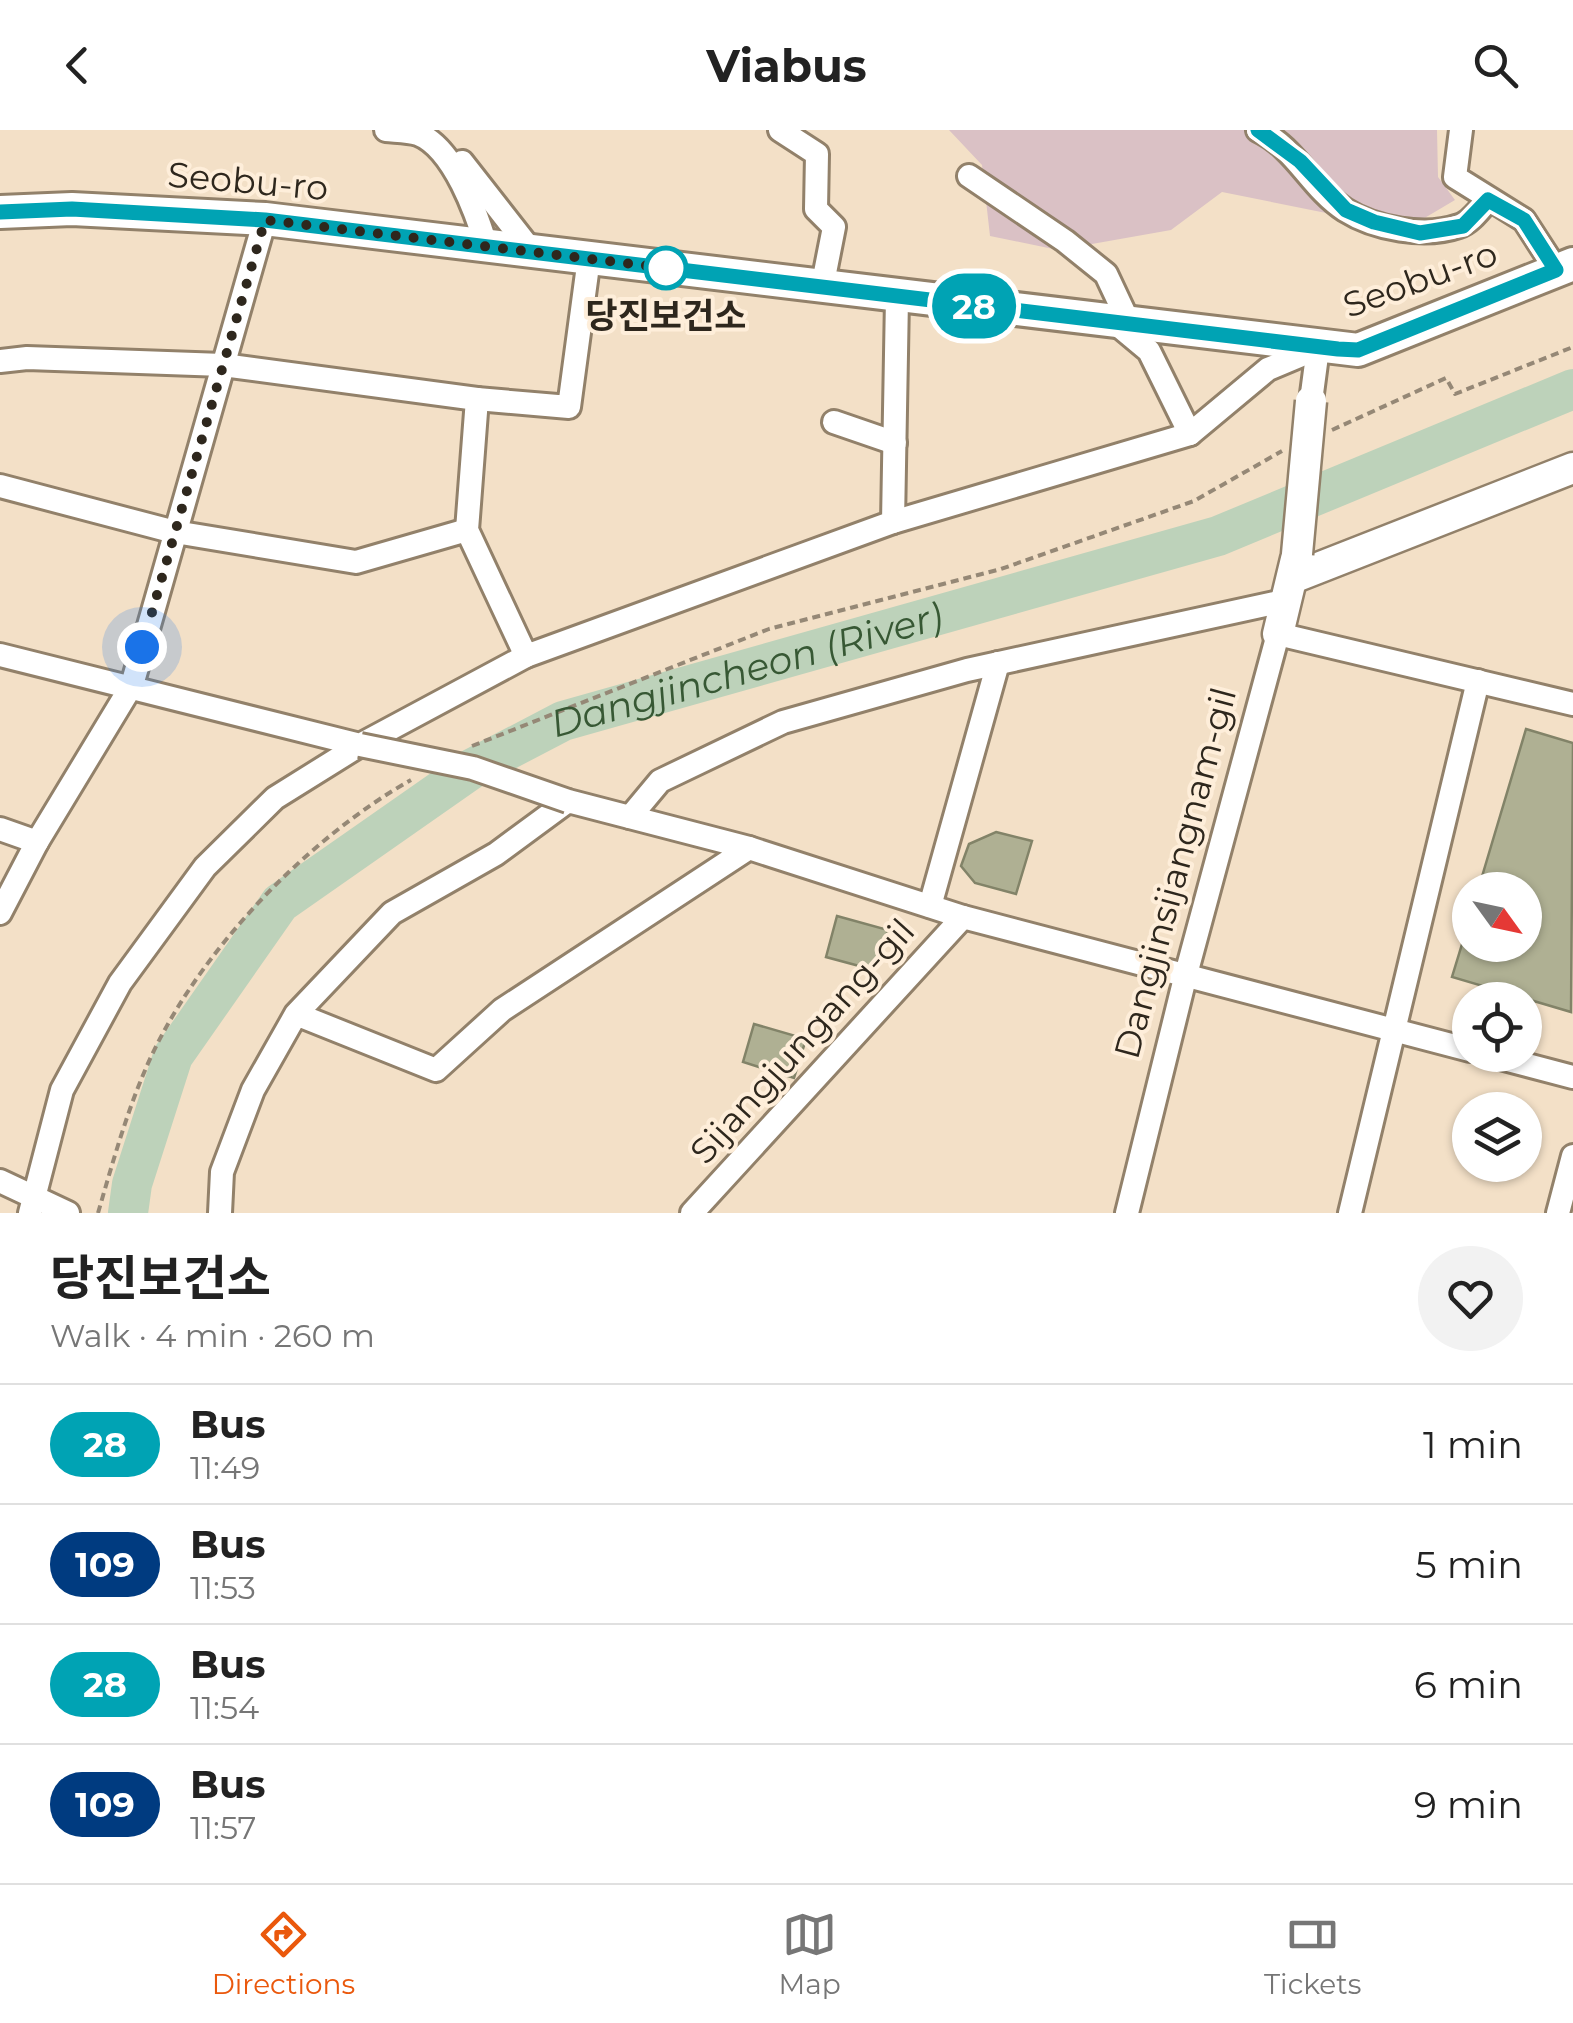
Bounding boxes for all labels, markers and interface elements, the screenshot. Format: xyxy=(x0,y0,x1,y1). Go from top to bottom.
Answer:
icon: back xyxy=(50,38,105,93)
text: Viabus xyxy=(706,38,867,93)
icon: search xyxy=(1468,38,1523,93)
street label: Seobu-ro xyxy=(166,153,330,209)
street label: Seobu-ro xyxy=(1337,231,1503,327)
marker: 당진보건소 xyxy=(645,247,687,289)
line badge: 28 xyxy=(929,274,1019,338)
text: 28 xyxy=(952,285,996,328)
place label: 당진보건소 xyxy=(585,294,747,337)
water label: Dangjincheon (River) xyxy=(545,592,948,747)
your location xyxy=(117,622,167,672)
street label: Dangjinsijangnam-gil xyxy=(1105,683,1245,1063)
north arrow xyxy=(1452,872,1542,962)
map controls xyxy=(1452,872,1542,1182)
street label: Sijangjungang-gil xyxy=(681,910,923,1172)
button: locate xyxy=(1452,982,1542,1072)
button: layers xyxy=(1452,1092,1542,1182)
button: heart xyxy=(1418,1246,1523,1351)
text: 당진보건소 xyxy=(50,1249,271,1307)
text: Walk · 4 min · 260 m xyxy=(50,1316,375,1355)
text: Bus xyxy=(190,1401,265,1448)
text: 1 min xyxy=(1423,1421,1523,1468)
text: 28 xyxy=(83,1423,127,1466)
text: 11:49 xyxy=(190,1448,260,1487)
text: Bus xyxy=(190,1521,265,1568)
text: 5 min xyxy=(1415,1541,1523,1588)
text: 109 xyxy=(75,1543,135,1586)
text: 11:53 xyxy=(190,1568,256,1607)
text: Bus xyxy=(190,1641,265,1688)
text: 6 min xyxy=(1414,1661,1523,1708)
text: 28 xyxy=(83,1663,127,1706)
text: 11:54 xyxy=(190,1688,259,1727)
text: Bus xyxy=(190,1761,265,1808)
text: 9 min xyxy=(1414,1781,1523,1828)
text: 109 xyxy=(75,1783,135,1826)
text: 11:57 xyxy=(190,1808,256,1847)
tab: Directions xyxy=(212,1907,355,2001)
tab: Map xyxy=(778,1907,841,2001)
tab: Tickets xyxy=(1264,1907,1361,2001)

